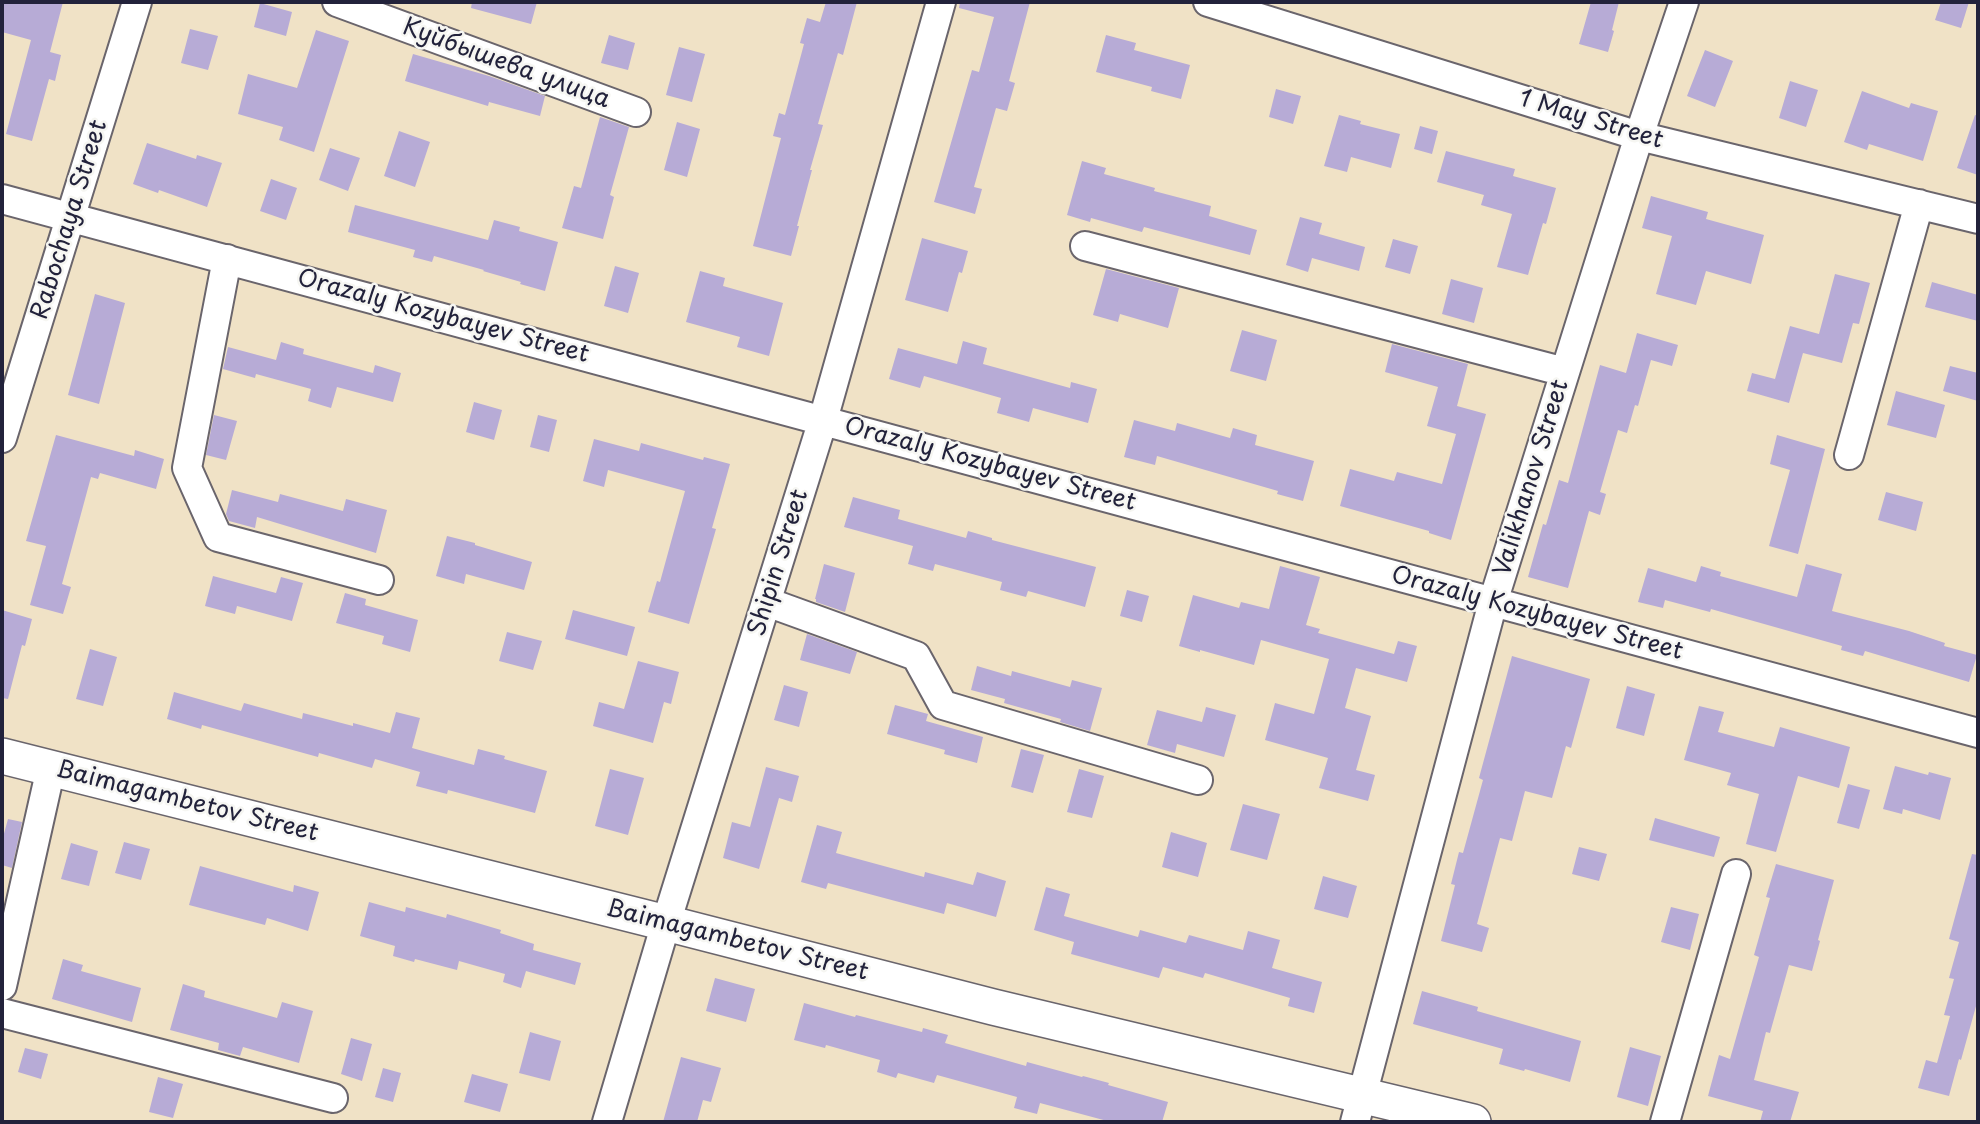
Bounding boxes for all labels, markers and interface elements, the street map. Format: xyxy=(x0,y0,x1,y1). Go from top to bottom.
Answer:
street label: Куйбышева улица xyxy=(398,13,614,115)
street label: 1 May Street xyxy=(1515,84,1667,156)
street label: Rabochaya Street xyxy=(26,117,114,323)
street label: Orazaly Kozybayev Street xyxy=(294,264,592,370)
street label: Valikhanov Street xyxy=(1488,376,1576,580)
street label: Orazaly Kozybayev Street xyxy=(841,412,1139,518)
street label: Shipin Street xyxy=(743,486,815,640)
street label: Orazaly Kozybayev Street xyxy=(1388,561,1686,667)
street label: Baimagambetov Street xyxy=(53,755,321,849)
street label: Baimagambetov Street xyxy=(603,894,871,988)

